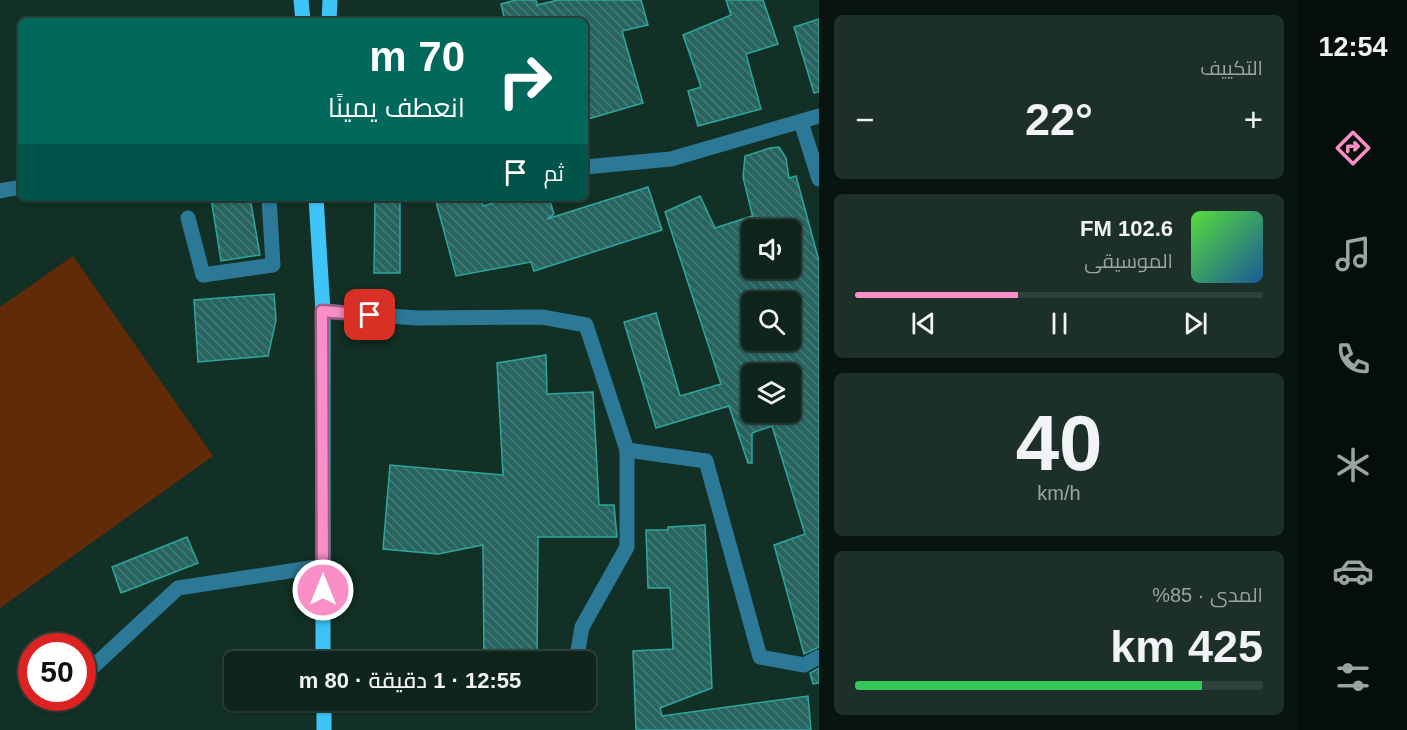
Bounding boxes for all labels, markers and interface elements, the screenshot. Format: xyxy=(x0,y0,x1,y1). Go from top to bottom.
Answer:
text: 12:54 xyxy=(1318,32,1388,62)
text: 70 m xyxy=(369,33,465,80)
icon: right xyxy=(486,42,564,120)
text: التكييف xyxy=(1200,57,1263,79)
text: انعطف يمينًا xyxy=(328,93,465,123)
text: 22° xyxy=(1025,94,1093,145)
text: − xyxy=(855,101,874,138)
text: + xyxy=(1244,101,1263,138)
icon: directions xyxy=(1332,127,1374,169)
icon: arrive xyxy=(499,156,532,189)
text: ثم xyxy=(544,161,564,186)
text: 102.6 FM xyxy=(1080,216,1173,241)
map controls xyxy=(741,219,801,423)
button: sound xyxy=(741,219,801,279)
icon: music xyxy=(1332,233,1374,275)
text: الموسيقى xyxy=(1084,250,1173,272)
pin xyxy=(344,289,395,340)
button: search xyxy=(741,291,801,351)
icon: arrive xyxy=(353,298,386,331)
icon: previous xyxy=(907,307,940,340)
icon: pause xyxy=(1043,307,1076,340)
icon: next xyxy=(1179,307,1212,340)
icon: phone xyxy=(1332,338,1374,380)
button: layers xyxy=(741,363,801,423)
text: 40 xyxy=(1016,399,1102,487)
icon: climate xyxy=(1332,444,1374,486)
text: km/h xyxy=(1037,482,1081,504)
icon: car xyxy=(1332,550,1374,592)
position arrow xyxy=(291,558,355,622)
text: المدى · 85% xyxy=(1152,584,1263,606)
text: 425 km xyxy=(1110,621,1263,672)
speed limit sign: 50 xyxy=(18,633,96,711)
icon: filters xyxy=(1332,656,1374,698)
text: 12:55 · 1 دقيقة · 80 m xyxy=(299,668,521,693)

